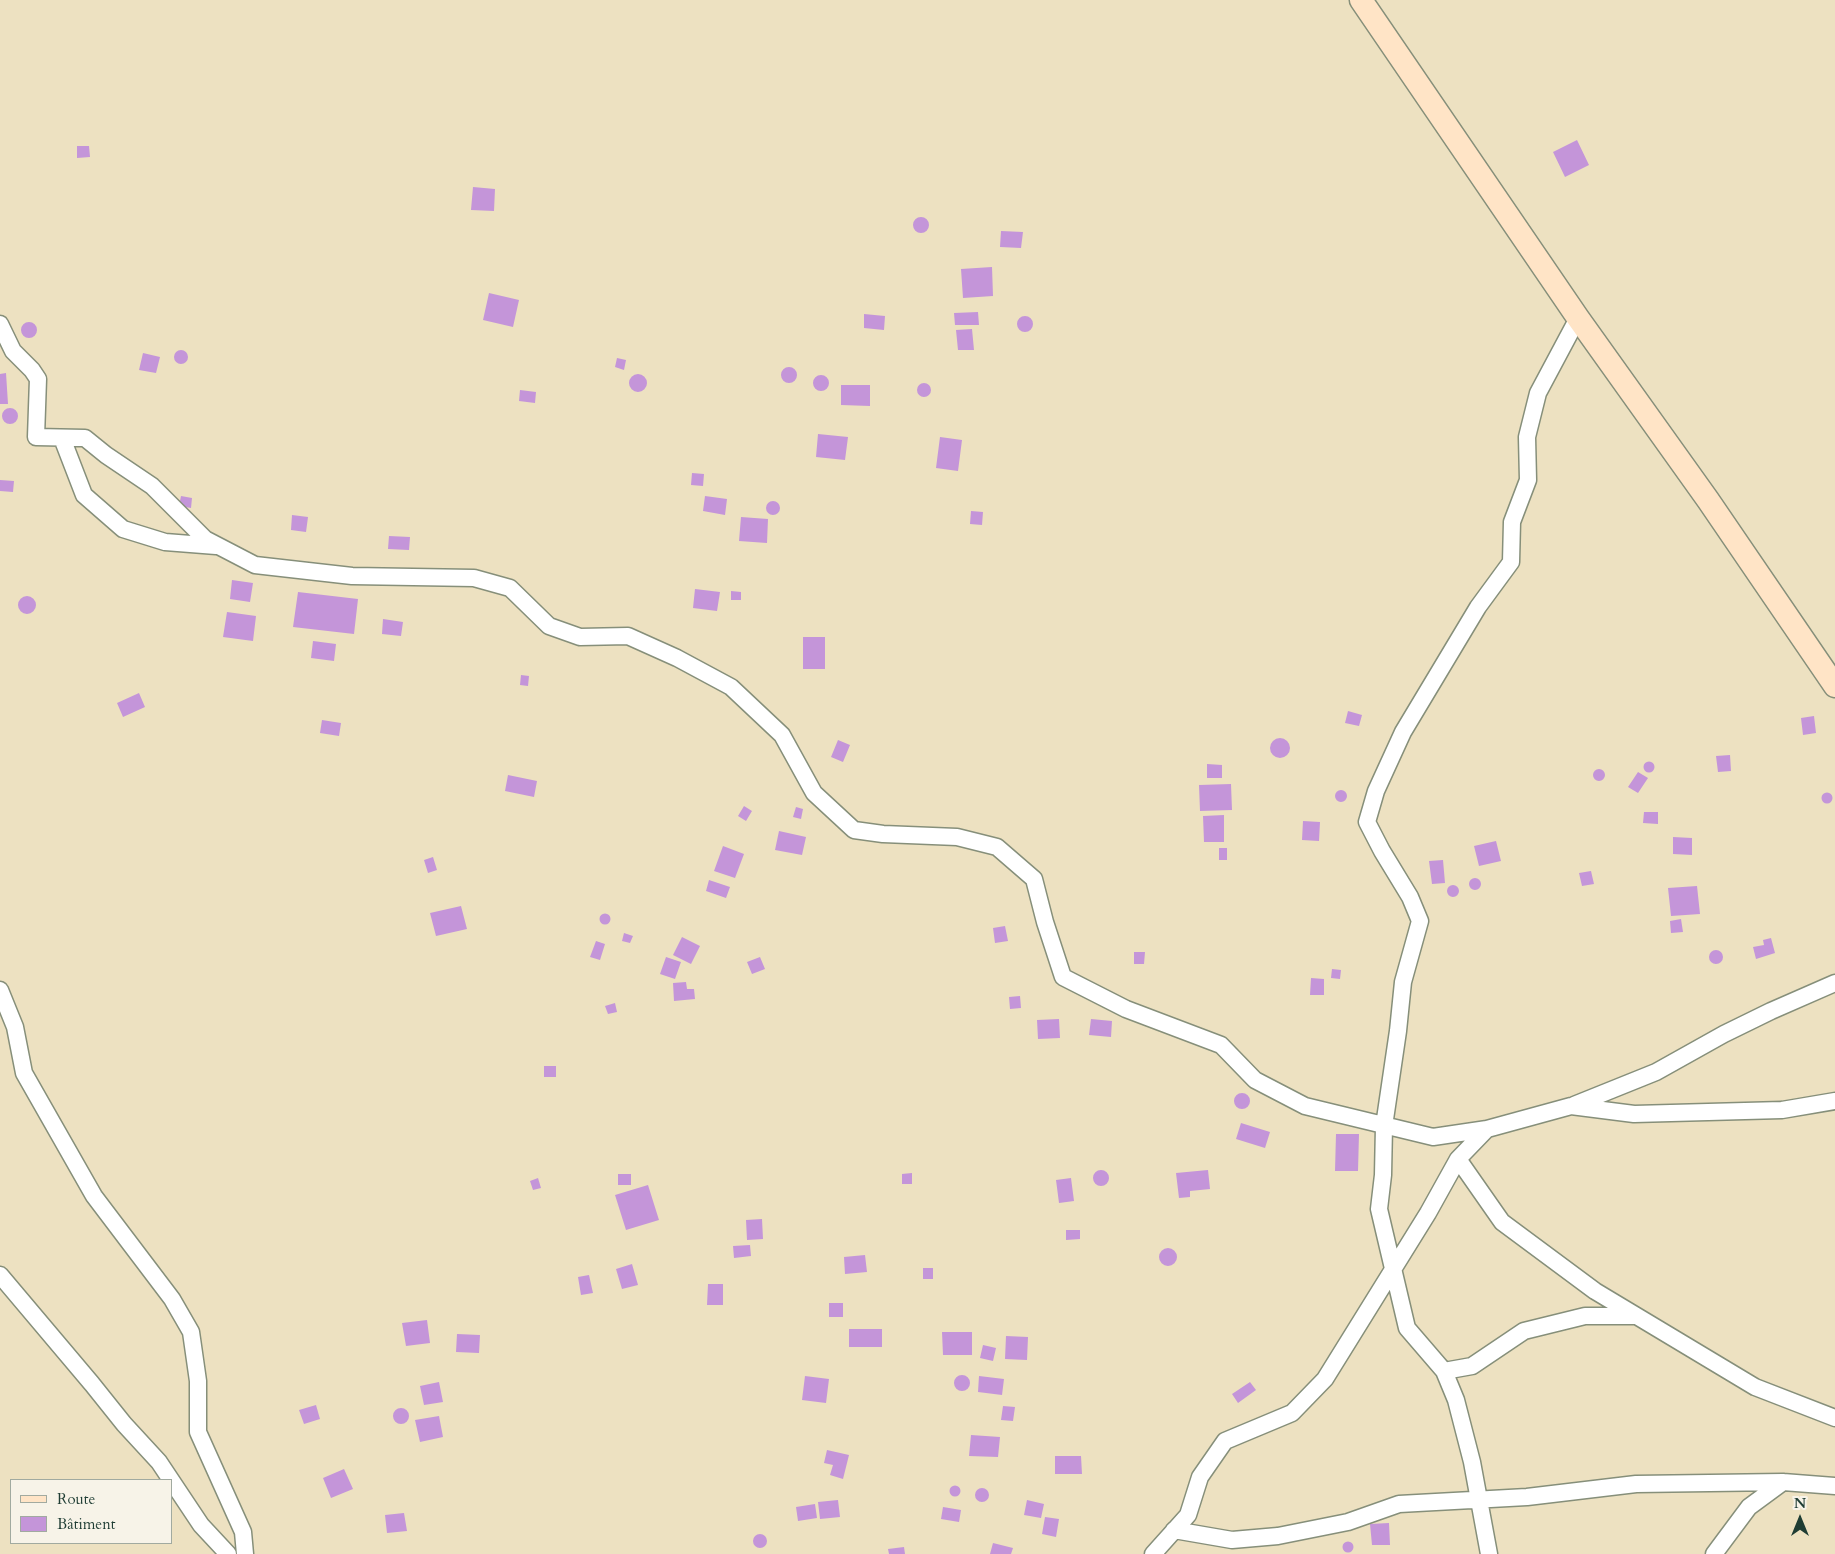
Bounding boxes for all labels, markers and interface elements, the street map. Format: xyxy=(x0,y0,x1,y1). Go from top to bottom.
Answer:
legend xyxy=(10,1479,172,1544)
text: Route xyxy=(57,1489,95,1509)
north arrow xyxy=(1775,1494,1825,1544)
text: N xyxy=(1794,1494,1806,1513)
text: Bâtiment xyxy=(57,1514,115,1534)

